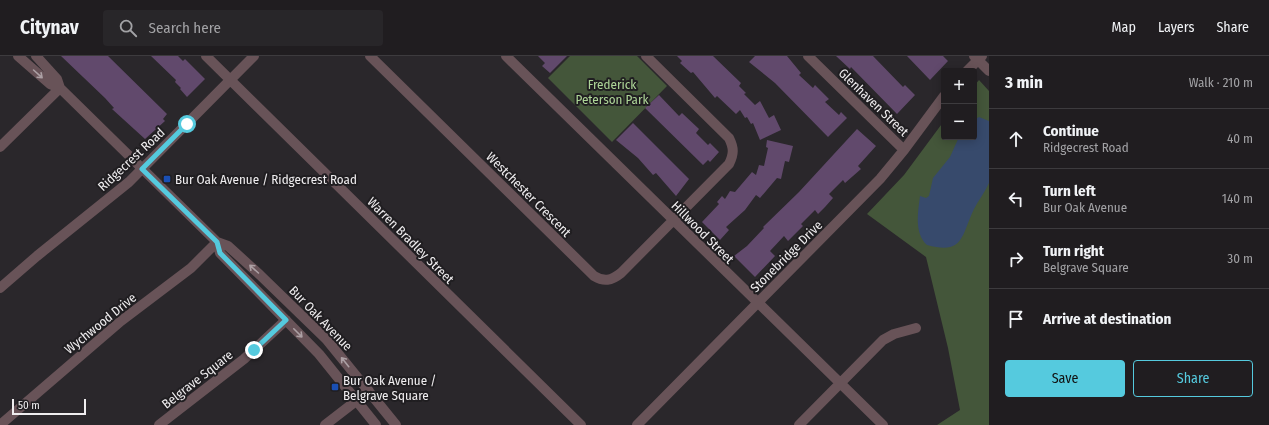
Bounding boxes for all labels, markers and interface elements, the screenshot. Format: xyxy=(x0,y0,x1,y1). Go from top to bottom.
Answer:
search box xyxy=(103,10,383,46)
text: Citynav xyxy=(20,16,79,39)
icon: search xyxy=(117,17,139,39)
text: Search here xyxy=(149,19,221,37)
text: Map xyxy=(1112,19,1136,36)
text: Layers xyxy=(1158,19,1194,36)
text: Share xyxy=(1216,19,1249,36)
street label: Glenhaven Street xyxy=(836,65,912,140)
map controls xyxy=(941,68,977,140)
button: + xyxy=(941,68,977,104)
one-way arrow xyxy=(33,69,43,78)
text: 3 min xyxy=(1005,72,1043,93)
text: Walk · 210 m xyxy=(1189,75,1253,90)
park label: Frederick Peterson Park xyxy=(575,77,649,107)
button: − xyxy=(941,104,977,140)
route start xyxy=(178,115,196,133)
text: Continue xyxy=(1043,122,1099,140)
street label: Ridgecrest Road xyxy=(95,125,168,194)
icon: ahead xyxy=(1005,128,1027,150)
text: 40 m xyxy=(1227,131,1253,146)
text: Ridgecrest Road xyxy=(1043,140,1129,155)
street label: Westchester Crescent xyxy=(483,149,575,240)
place label: Bur Oak Avenue / Ridgecrest Road xyxy=(175,172,357,187)
marker: Bur Oak Avenue / Ridgecrest Road xyxy=(162,174,172,184)
text: Turn left xyxy=(1043,182,1096,200)
icon: left xyxy=(1005,188,1027,210)
text: 140 m xyxy=(1222,191,1253,206)
street label: Warren Bradley Street xyxy=(364,194,457,287)
street label: Hillwood Street xyxy=(668,198,738,267)
text: Bur Oak Avenue xyxy=(1043,200,1127,215)
street label: Stonebridge Drive xyxy=(747,217,825,295)
text: Turn right xyxy=(1043,242,1104,260)
icon: right xyxy=(1005,248,1027,270)
text: 30 m xyxy=(1227,251,1253,266)
text: Belgrave Square xyxy=(1043,260,1129,275)
one-way arrow xyxy=(249,264,259,274)
street label: Bur Oak Avenue xyxy=(286,283,355,354)
street label: Wychwood Drive xyxy=(62,290,139,357)
icon: arrive xyxy=(1005,308,1027,330)
text: Arrive at destination xyxy=(1043,310,1171,328)
one-way arrow xyxy=(293,328,303,338)
route end xyxy=(245,341,263,359)
street label: Belgrave Square xyxy=(159,347,236,412)
one-way arrow xyxy=(341,356,350,367)
button: Save xyxy=(1005,360,1125,397)
button: Share xyxy=(1133,360,1253,397)
place label: Bur Oak Avenue / Belgrave Square xyxy=(343,373,436,403)
marker: Bur Oak Avenue / Belgrave Square xyxy=(330,382,340,392)
scale bar xyxy=(12,397,86,416)
text: 50 m xyxy=(18,399,40,412)

